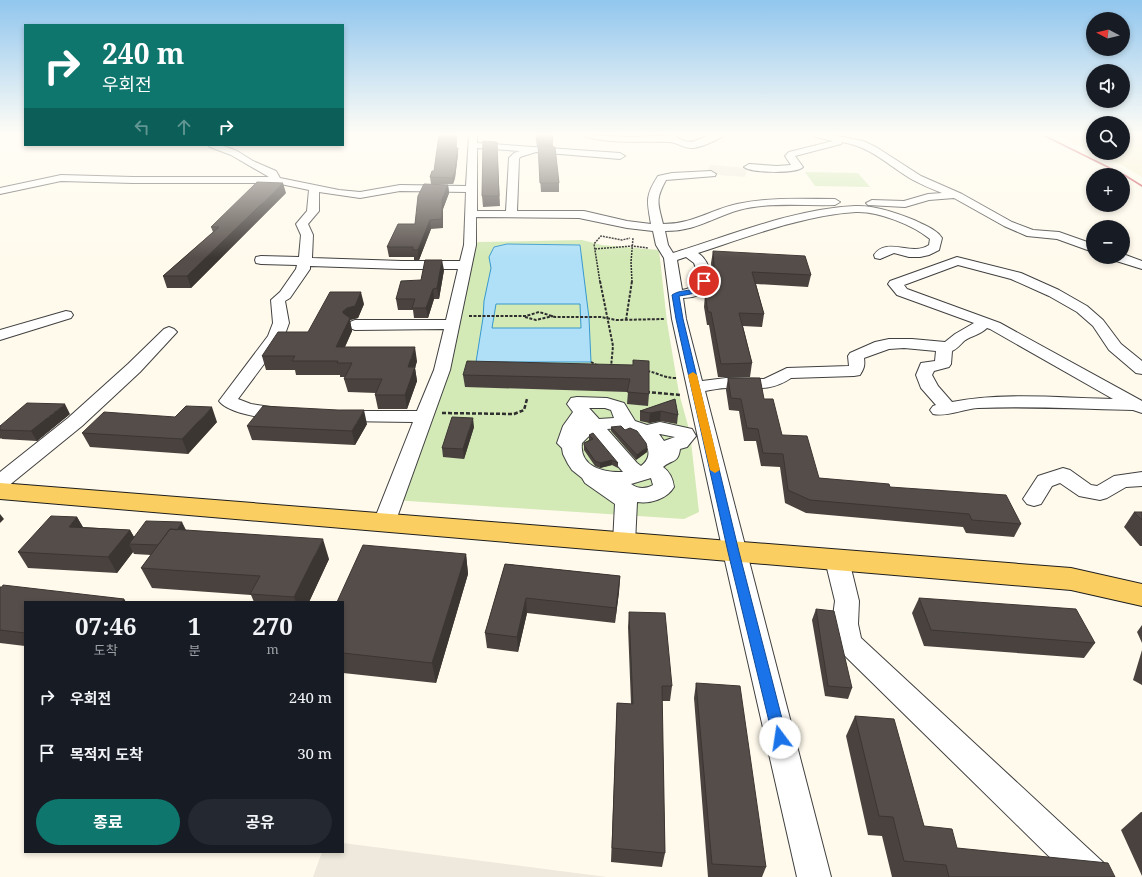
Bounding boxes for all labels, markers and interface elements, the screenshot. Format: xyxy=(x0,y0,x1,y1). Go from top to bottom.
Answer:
north arrow xyxy=(1086,12,1130,56)
map controls xyxy=(1086,12,1130,264)
text: 240 m xyxy=(102,34,184,72)
icon: right xyxy=(36,40,88,92)
button: sound xyxy=(1086,64,1130,108)
text: 우회전 xyxy=(102,72,152,96)
icon: left xyxy=(131,116,153,138)
icon: ahead xyxy=(173,116,195,138)
icon: right xyxy=(215,116,237,138)
button: search xyxy=(1086,116,1130,160)
button: + xyxy=(1086,168,1130,212)
button: − xyxy=(1086,220,1130,264)
pin xyxy=(687,264,721,298)
icon: arrive xyxy=(693,270,715,292)
text: 07:46 xyxy=(75,609,137,642)
text: 1 xyxy=(188,609,201,642)
text: 270 xyxy=(252,609,293,642)
text: m xyxy=(266,640,279,658)
text: 도착 xyxy=(94,641,118,659)
text: 분 xyxy=(188,641,200,659)
icon: right xyxy=(36,686,58,708)
text: 240 m xyxy=(289,687,332,707)
text: 우회전 xyxy=(70,688,111,708)
position arrow xyxy=(759,717,801,759)
icon: arrive xyxy=(36,742,58,764)
text: 30 m xyxy=(297,743,332,763)
text: 목적지 도착 xyxy=(70,744,143,764)
button: 종료 xyxy=(36,799,180,845)
button: 공유 xyxy=(188,799,332,845)

